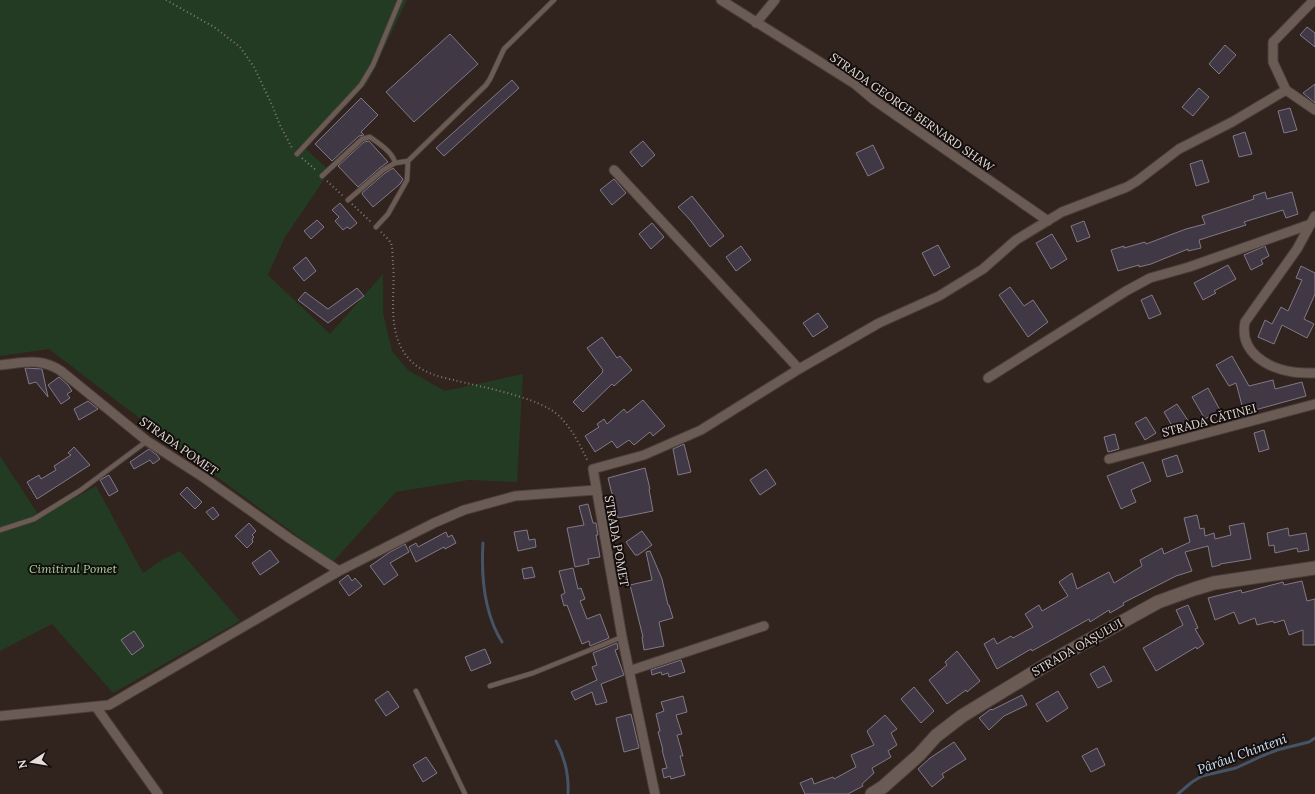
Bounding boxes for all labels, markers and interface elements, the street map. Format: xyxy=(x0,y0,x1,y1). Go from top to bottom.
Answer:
street label: STRADA GEORGE BERNARD SHAW xyxy=(827,49,998,175)
street label: STRADA CĂTINEI xyxy=(1160,400,1258,440)
street label: STRADA POMET xyxy=(137,413,221,479)
street label: STRADA POMET xyxy=(602,494,632,588)
park label: Cimitirul Pomet xyxy=(29,561,118,576)
street label: STRADA OAȘULUI xyxy=(1029,615,1125,679)
water label: Pârâul Chinteni xyxy=(1195,730,1290,778)
north arrow xyxy=(12,742,52,782)
text: N xyxy=(14,758,30,770)

